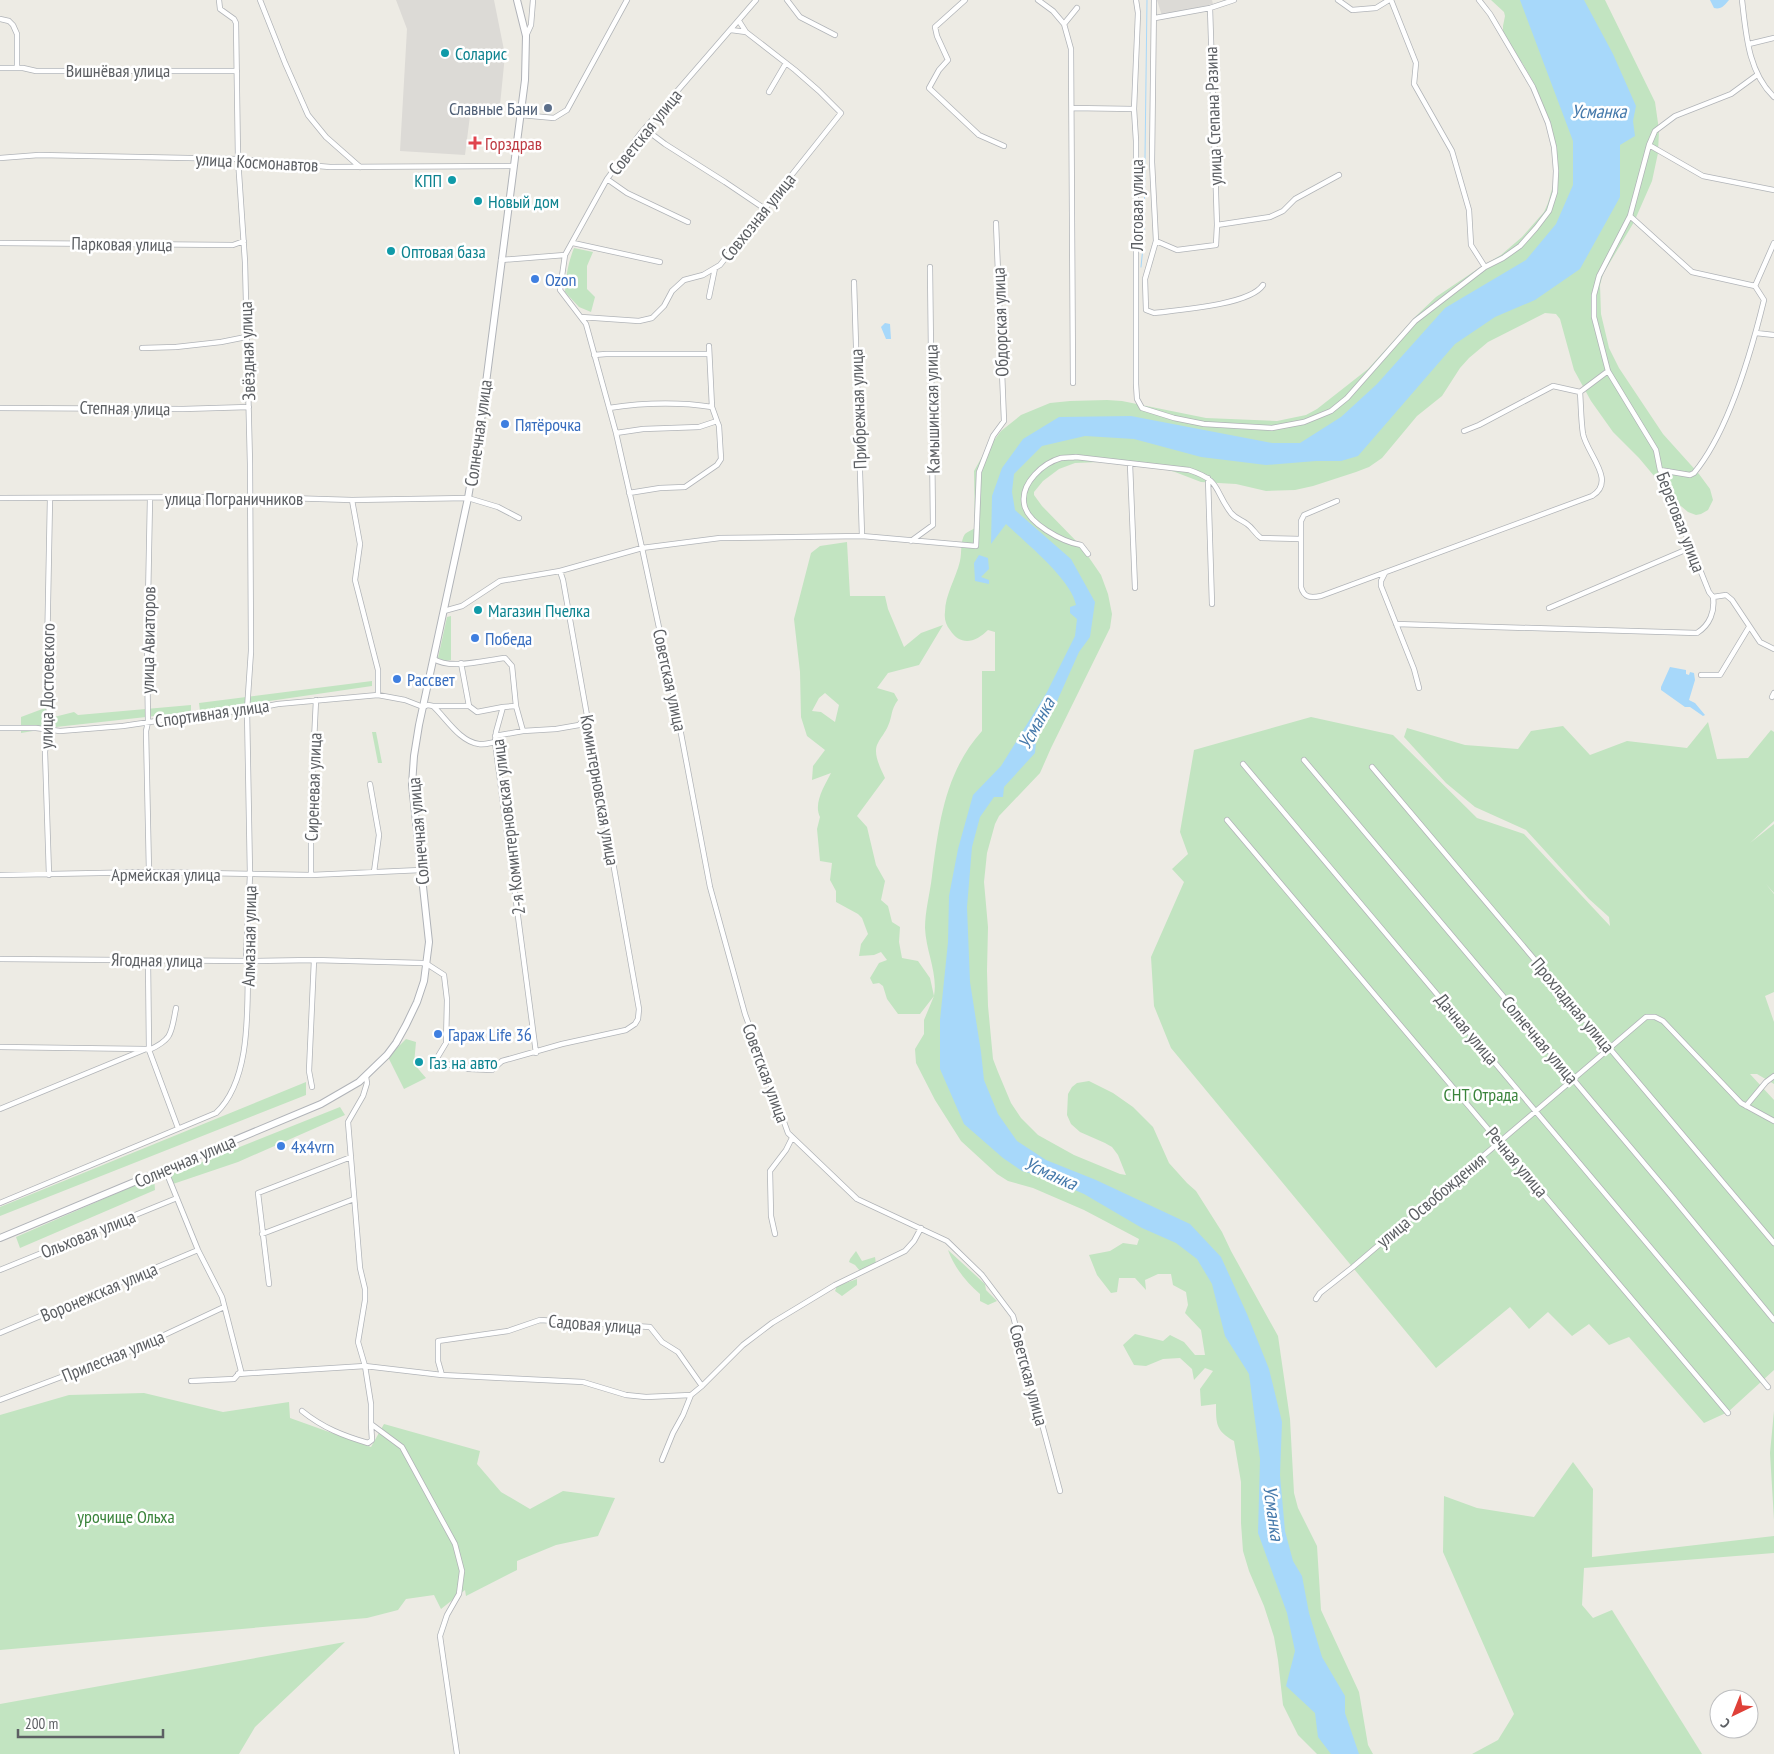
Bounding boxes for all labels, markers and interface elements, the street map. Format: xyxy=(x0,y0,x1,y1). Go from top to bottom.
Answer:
place label: Соларис xyxy=(455,42,508,65)
street label: улица Степана Разина xyxy=(1199,46,1227,186)
marker: Соларис xyxy=(439,47,451,59)
street label: Вишнёвая улица xyxy=(66,59,170,82)
street label: Советская улица xyxy=(603,84,687,180)
place label: Славные Бани xyxy=(449,97,538,120)
water label: Усманка xyxy=(1572,99,1628,123)
marker: Славные Бани xyxy=(542,102,554,114)
place label: Горздрав xyxy=(485,132,542,155)
marker: Горздрав xyxy=(469,137,481,149)
street label: улица Космонавтов xyxy=(195,147,319,177)
street label: Логовая улица xyxy=(1125,159,1148,252)
street label: Совхозная улица xyxy=(716,168,800,266)
place label: КПП xyxy=(414,169,442,192)
marker: КПП xyxy=(446,174,458,186)
place label: Новый дом xyxy=(488,190,559,213)
marker: Новый дом xyxy=(472,195,484,207)
street label: Парковая улица xyxy=(71,232,173,256)
place label: Оптовая база xyxy=(401,240,486,263)
marker: Оптовая база xyxy=(385,245,397,257)
street label: Обдорская улица xyxy=(987,267,1013,377)
place label: Ozon xyxy=(545,268,577,291)
marker: Ozon xyxy=(529,273,541,285)
street label: Звёздная улица xyxy=(234,301,260,401)
street label: Камышинская улица xyxy=(919,344,945,474)
street label: Прибрежная улица xyxy=(844,348,872,470)
street label: Солнечная улица xyxy=(459,378,497,488)
street label: Степная улица xyxy=(79,396,171,420)
place label: Пятёрочка xyxy=(515,413,581,436)
marker: Пятёрочка xyxy=(499,418,511,430)
street label: Береговая улица xyxy=(1651,469,1711,575)
street label: улица Пограничников xyxy=(165,487,303,510)
street label: улица Авиаторов xyxy=(136,586,160,694)
place label: Магазин Пчелка xyxy=(488,599,590,622)
marker: Магазин Пчелка xyxy=(472,604,484,616)
street label: улица Достоевского xyxy=(34,623,60,749)
place label: Победа xyxy=(485,627,532,650)
street label: Советская улица xyxy=(648,627,692,733)
marker: Победа xyxy=(469,632,481,644)
place label: Рассвет xyxy=(407,668,455,691)
marker: Рассвет xyxy=(391,673,403,685)
water label: Усманка xyxy=(1012,692,1060,753)
street label: Спортивная улица xyxy=(153,694,271,732)
street label: Коминтерновская улица xyxy=(575,713,625,867)
street label: Сиреневая улица xyxy=(300,732,326,842)
street label: 2-я Коминтерновская улица xyxy=(486,738,530,916)
street label: Солнечная улица xyxy=(402,776,434,886)
street label: Армейская улица xyxy=(111,863,221,886)
street label: Алмазная улица xyxy=(237,885,261,987)
street label: Ягодная улица xyxy=(111,948,203,972)
street label: Прохладная улица xyxy=(1526,953,1620,1057)
street label: Дачная улица xyxy=(1430,988,1504,1070)
street label: Солнечная улица xyxy=(1497,991,1583,1089)
street label: Советская улица xyxy=(737,1020,795,1126)
place label: Гараж Life 36 xyxy=(448,1023,532,1046)
marker: Гараж Life 36 xyxy=(432,1028,444,1040)
place label: Газ на авто xyxy=(429,1051,498,1074)
marker: Газ на авто xyxy=(413,1056,425,1068)
park label: СНТ Отрада xyxy=(1444,1083,1518,1106)
street label: Речная улица xyxy=(1481,1122,1553,1202)
street label: Солнечная улица xyxy=(131,1129,239,1193)
place label: 4x4vrn xyxy=(291,1135,334,1158)
marker: 4x4vrn xyxy=(275,1140,287,1152)
street label: улица Освобождения xyxy=(1372,1148,1490,1252)
water label: Усманка xyxy=(1021,1151,1082,1196)
street label: Ольховая улица xyxy=(37,1205,139,1263)
street label: Воронежская улица xyxy=(37,1257,161,1327)
street label: Садовая улица xyxy=(548,1309,642,1339)
street label: Советская улица xyxy=(1004,1322,1054,1428)
street label: Прилесная улица xyxy=(58,1325,168,1387)
water label: Усманка xyxy=(1258,1484,1290,1543)
park label: урочище Ольха xyxy=(77,1505,175,1528)
north arrow xyxy=(1709,1689,1759,1739)
scale bar xyxy=(18,1706,162,1738)
text: 200 m xyxy=(25,1714,58,1733)
text: С xyxy=(1716,1714,1734,1732)

